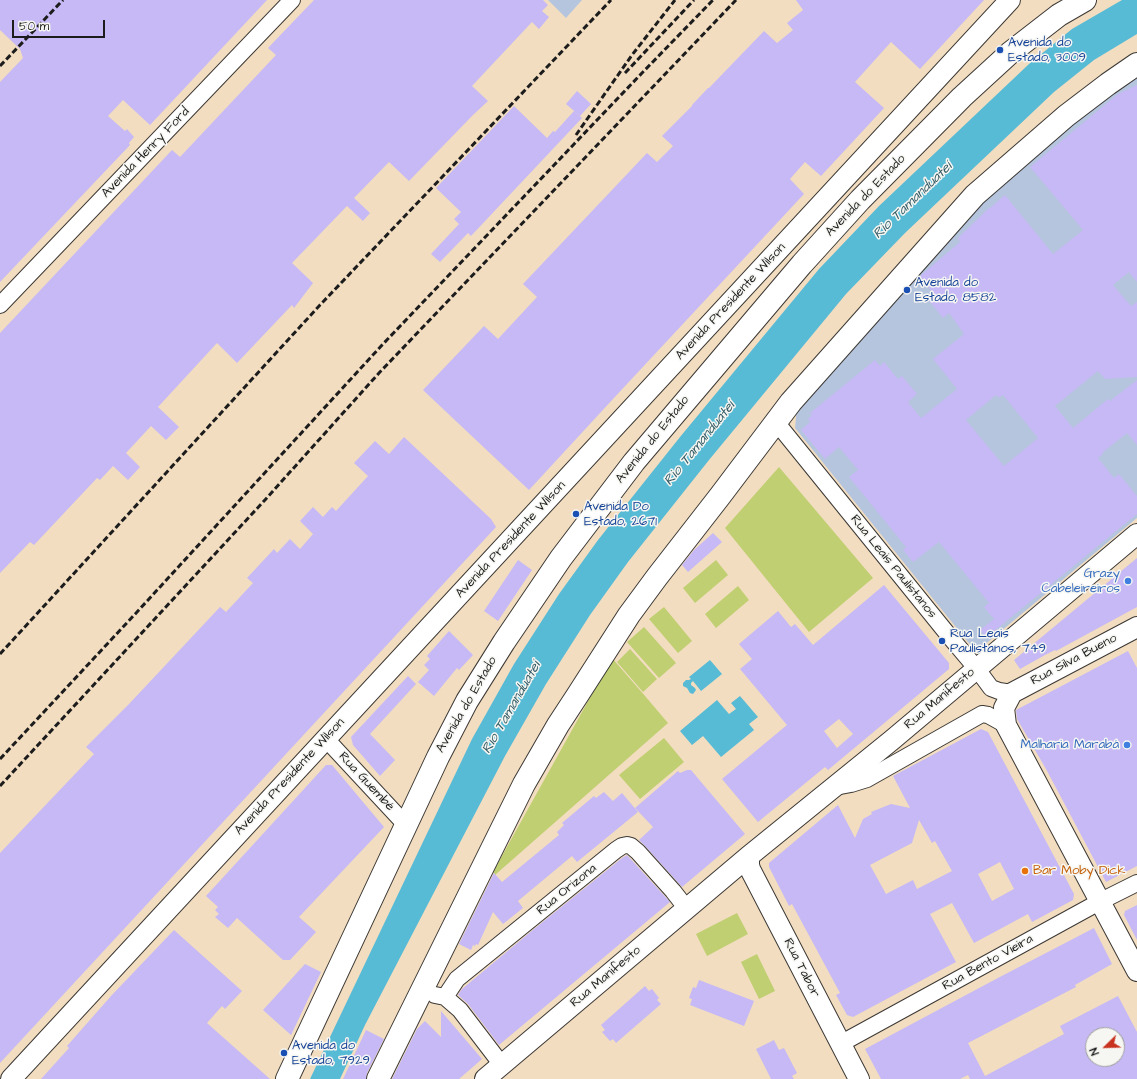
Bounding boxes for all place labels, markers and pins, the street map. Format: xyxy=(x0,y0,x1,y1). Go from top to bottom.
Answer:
place label: Avenida do Estado, 3009 xyxy=(1008,35,1086,66)
marker: Avenida do Estado, 3009 xyxy=(995,45,1005,55)
place label: Avenida do Estado, 8582 xyxy=(915,275,996,306)
marker: Avenida do Estado, 8582 xyxy=(902,285,912,295)
place label: Avenida Do Estado, 2671 xyxy=(584,499,657,530)
marker: Avenida Do Estado, 2671 xyxy=(571,509,581,519)
place label: Grazy Cabeleireiros xyxy=(1042,566,1120,597)
marker: Grazy Cabeleireiros xyxy=(1123,576,1133,586)
place label: Rua Leais Paulistanos, 749 xyxy=(950,626,1046,657)
marker: Rua Leais Paulistanos, 749 xyxy=(937,636,947,646)
place label: Malharia Marabá xyxy=(1021,737,1119,753)
marker: Malharia Marabá xyxy=(1122,740,1132,750)
place label: Bar Moby Dick xyxy=(1033,863,1126,879)
marker: Bar Moby Dick xyxy=(1020,866,1030,876)
place label: Avenida do Estado, 7929 xyxy=(292,1038,370,1069)
marker: Avenida do Estado, 7929 xyxy=(279,1048,289,1058)

